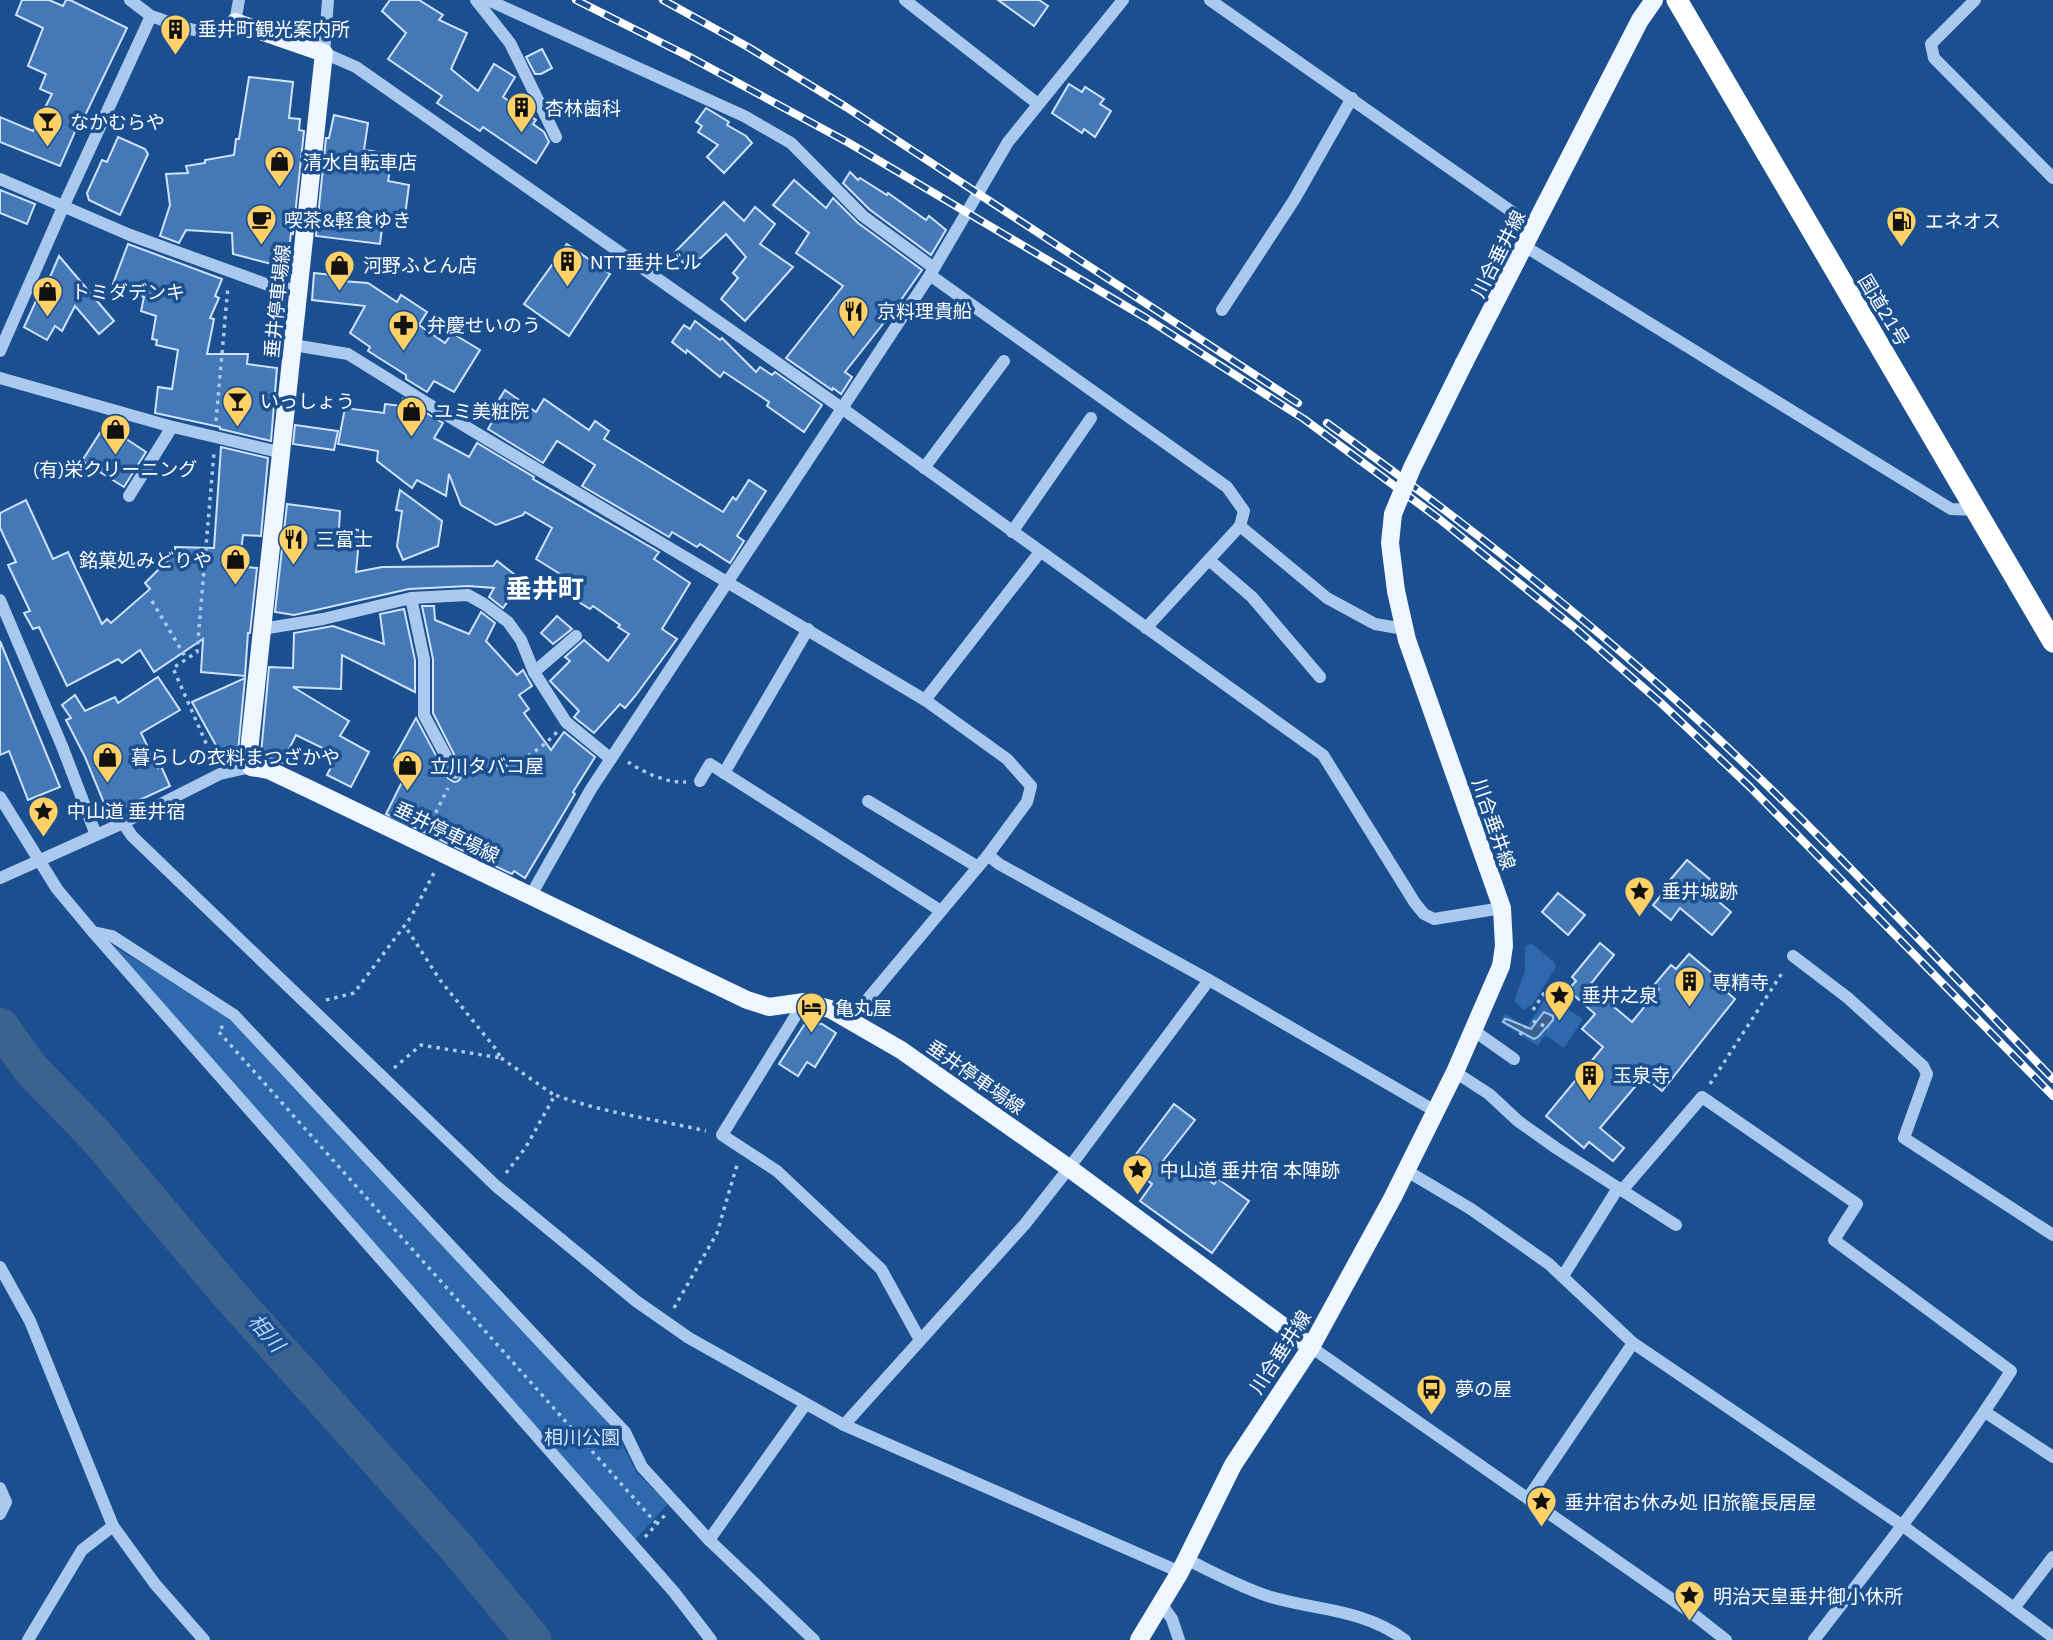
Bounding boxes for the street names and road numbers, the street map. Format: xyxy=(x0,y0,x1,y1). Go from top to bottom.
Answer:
street label: 川合垂井線 xyxy=(1466,206,1530,302)
street label: 垂井停車場線 xyxy=(259,243,295,359)
street label: 国道21号 xyxy=(1853,270,1915,350)
street label: 川合垂井線 xyxy=(1467,775,1521,873)
street label: 垂井停車場線 xyxy=(391,796,503,868)
street label: 垂井停車場線 xyxy=(922,1034,1030,1120)
street label: 川合垂井線 xyxy=(1244,1306,1316,1398)

